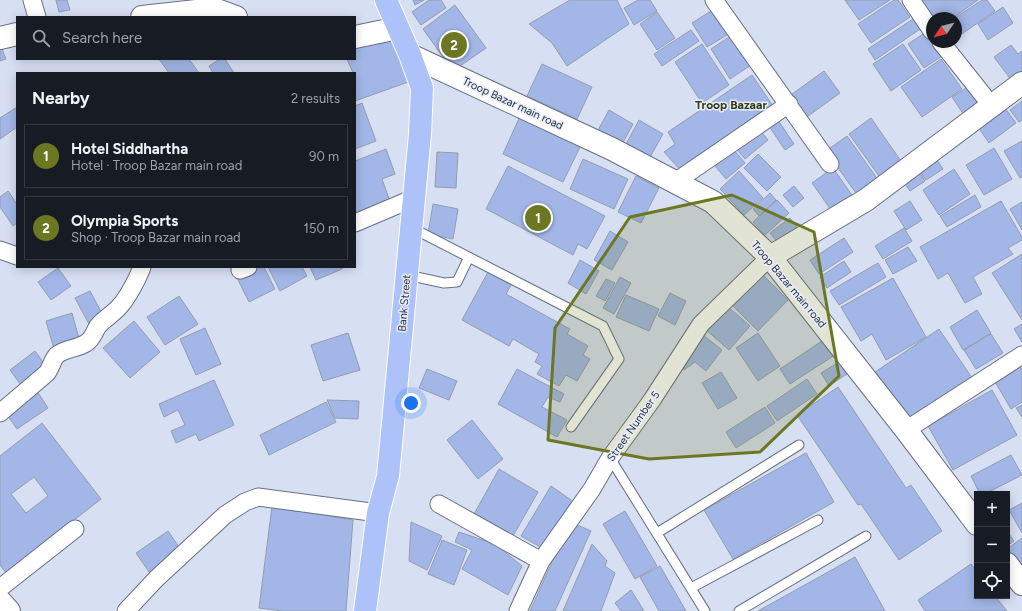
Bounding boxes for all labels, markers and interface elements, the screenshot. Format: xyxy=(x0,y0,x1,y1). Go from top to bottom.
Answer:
north arrow xyxy=(926,12,962,48)
search box xyxy=(16,16,356,60)
icon: search xyxy=(30,27,52,49)
text: Search here xyxy=(62,29,142,47)
pin: 2 xyxy=(441,30,467,60)
street label: Troop Bazar main road xyxy=(460,74,565,132)
text: Nearby xyxy=(32,88,90,108)
text: 2 results xyxy=(291,91,340,106)
district label: Troop Bazaar xyxy=(695,98,767,112)
text: Hotel Siddhartha xyxy=(71,140,188,158)
text: 1 xyxy=(43,149,49,164)
text: 90 m xyxy=(309,149,339,164)
text: Hotel · Troop Bazar main road xyxy=(71,158,242,173)
pin: 1 xyxy=(525,203,551,233)
text: Olympia Sports xyxy=(71,212,178,230)
text: 2 xyxy=(42,221,50,236)
text: 150 m xyxy=(304,221,339,236)
text: Shop · Troop Bazar main road xyxy=(71,230,241,245)
street label: Troop Bazar main road xyxy=(748,238,829,330)
street label: Bank Street xyxy=(396,274,413,332)
street label: Street Number 5 xyxy=(604,389,662,464)
your location xyxy=(401,393,421,413)
map controls xyxy=(974,491,1010,599)
button: + xyxy=(974,491,1010,527)
button: − xyxy=(974,527,1010,563)
button: locate xyxy=(974,563,1010,599)

